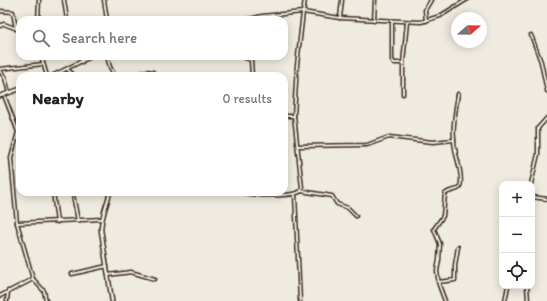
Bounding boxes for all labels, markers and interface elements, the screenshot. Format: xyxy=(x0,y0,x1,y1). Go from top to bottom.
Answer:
north arrow xyxy=(451,12,487,48)
search box xyxy=(16,16,288,60)
icon: search xyxy=(30,27,52,49)
text: Search here xyxy=(62,29,137,47)
text: Nearby xyxy=(32,88,84,108)
text: 0 results xyxy=(222,91,272,106)
map controls xyxy=(499,181,535,289)
button: + xyxy=(499,181,535,217)
button: − xyxy=(499,217,535,253)
button: locate xyxy=(499,253,535,289)

